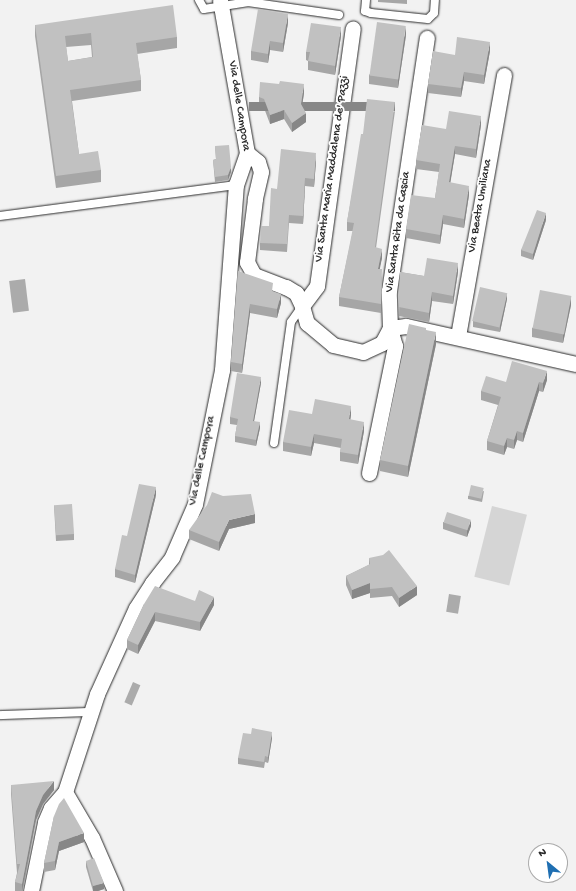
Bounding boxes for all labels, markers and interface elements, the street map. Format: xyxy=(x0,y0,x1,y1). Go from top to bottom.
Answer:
street label: Via delle Campora xyxy=(224,60,252,152)
street label: Via Santa Maria Maddalena de' Pazzi xyxy=(313,75,353,263)
street label: Via Beata Umiliana xyxy=(466,158,496,254)
street label: Via Santa Rita da Cascia xyxy=(383,171,415,293)
street label: Via delle Campora xyxy=(186,415,220,507)
north arrow xyxy=(528,843,568,883)
text: N xyxy=(537,846,549,860)

